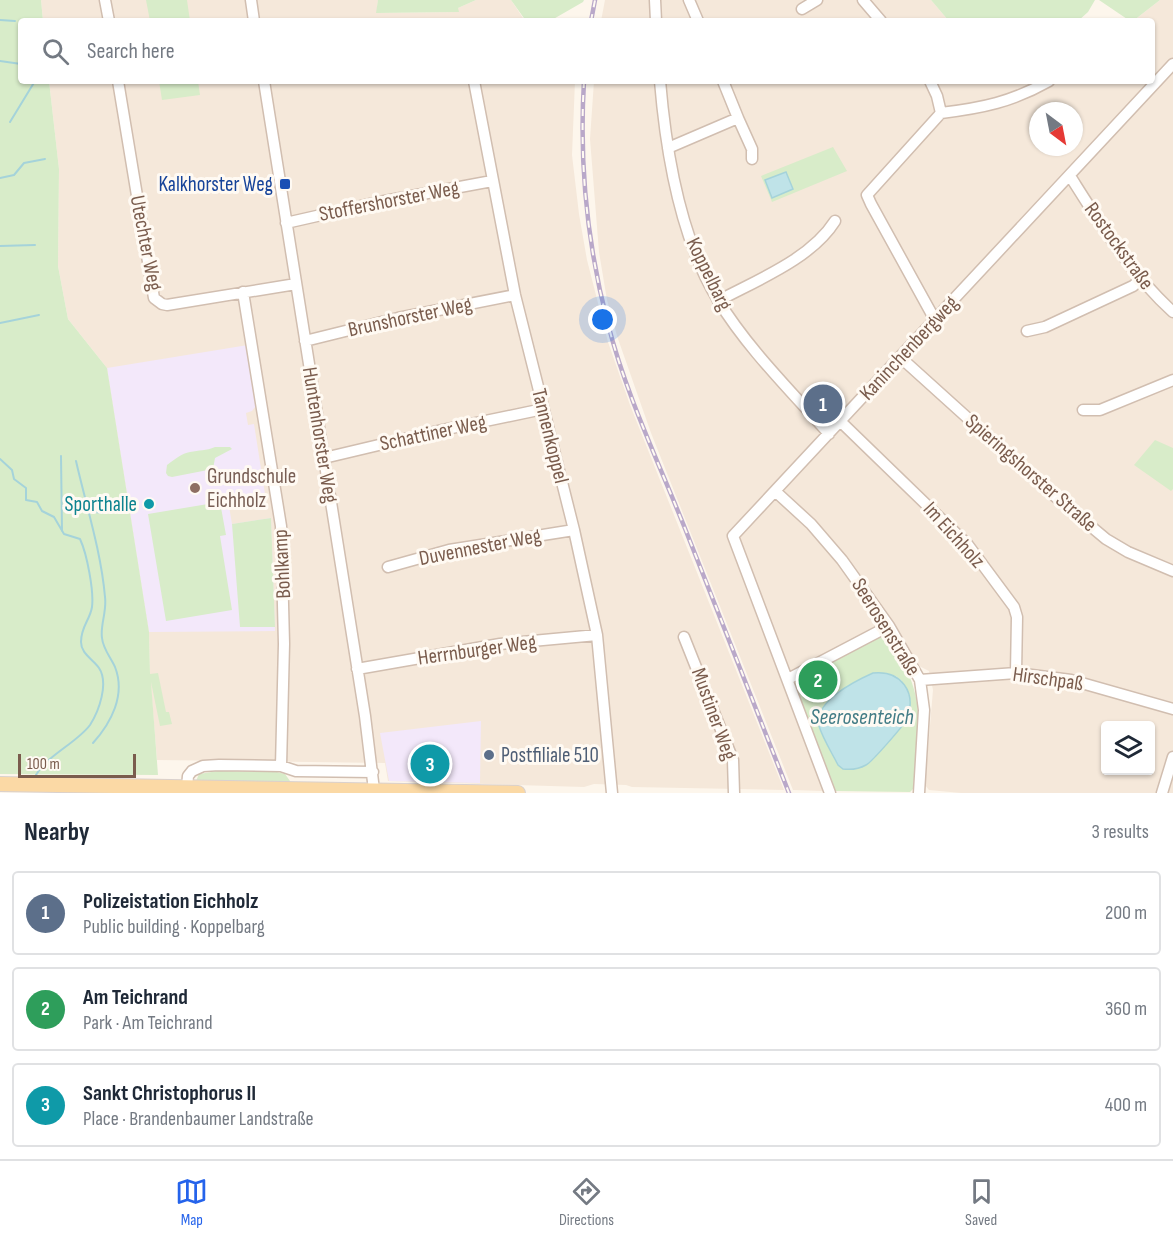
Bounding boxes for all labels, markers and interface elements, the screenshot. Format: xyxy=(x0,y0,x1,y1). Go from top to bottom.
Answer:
search box xyxy=(18,18,1155,84)
icon: search xyxy=(39,35,72,68)
text: Search here xyxy=(87,38,174,65)
north arrow xyxy=(1029,102,1083,156)
place label: Kalkhorster Weg xyxy=(158,172,273,197)
street label: Stoffershorster Weg xyxy=(317,175,461,227)
marker: Kalkhorster Weg xyxy=(278,177,292,191)
street label: Utechter Weg xyxy=(124,193,168,293)
street label: Rostockstraße xyxy=(1079,197,1159,295)
street label: Koppelbarg xyxy=(681,233,737,315)
street label: Kaninchenbergweg xyxy=(854,291,964,405)
street label: Brunshorster Weg xyxy=(346,292,474,342)
your location xyxy=(588,305,617,334)
street label: Huntenhorster Weg xyxy=(297,365,343,505)
pin: 1 xyxy=(804,382,842,426)
street label: Tannenkoppel xyxy=(526,386,574,486)
street label: Spieringshorster Straße xyxy=(960,409,1102,537)
street label: Schattiner Weg xyxy=(378,410,488,456)
place label: Grundschule Eichholz xyxy=(207,464,296,513)
marker: Grundschule Eichholz xyxy=(188,481,202,495)
place label: Sporthalle xyxy=(65,492,137,517)
marker: Sporthalle xyxy=(142,497,156,511)
street label: Im Eichholz xyxy=(918,497,990,573)
street label: Duvennester Weg xyxy=(417,523,543,571)
street label: Bohlkamp xyxy=(268,529,296,599)
street label: Seerosenstraße xyxy=(846,574,926,680)
street label: Herrnburger Weg xyxy=(416,629,538,671)
pin: 2 xyxy=(798,658,838,702)
street label: Hirschpaß xyxy=(1011,662,1085,696)
street label: Mustiner Weg xyxy=(686,665,742,763)
water label: Seerosenteich xyxy=(810,704,914,731)
map controls xyxy=(1101,721,1155,775)
button: layers xyxy=(1101,721,1155,775)
pin: 3 xyxy=(410,742,450,786)
place label: Postfiliale 510 xyxy=(501,743,599,768)
marker: Postfiliale 510 xyxy=(482,748,496,762)
scale bar xyxy=(18,751,136,778)
text: 100 m xyxy=(27,755,60,774)
text: Nearby xyxy=(24,817,90,848)
text: 3 results xyxy=(1092,820,1149,844)
text: Polizeistation Eichholz xyxy=(83,888,258,915)
text: 1 xyxy=(42,901,49,925)
text: 200 m xyxy=(1105,901,1147,925)
text: Public building · Koppelbarg xyxy=(83,915,265,939)
text: Am Teichrand xyxy=(83,984,188,1011)
text: 2 xyxy=(41,997,50,1021)
text: 360 m xyxy=(1105,997,1147,1021)
text: Park · Am Teichrand xyxy=(83,1011,213,1035)
text: Sankt Christophorus II xyxy=(83,1080,256,1107)
text: 3 xyxy=(41,1093,50,1117)
text: 400 m xyxy=(1105,1093,1147,1117)
text: Place · Brandenbaumer Landstraße xyxy=(83,1107,314,1131)
tab: Map xyxy=(175,1175,208,1230)
tab: Directions xyxy=(559,1175,614,1230)
tab: Saved xyxy=(965,1175,998,1230)

